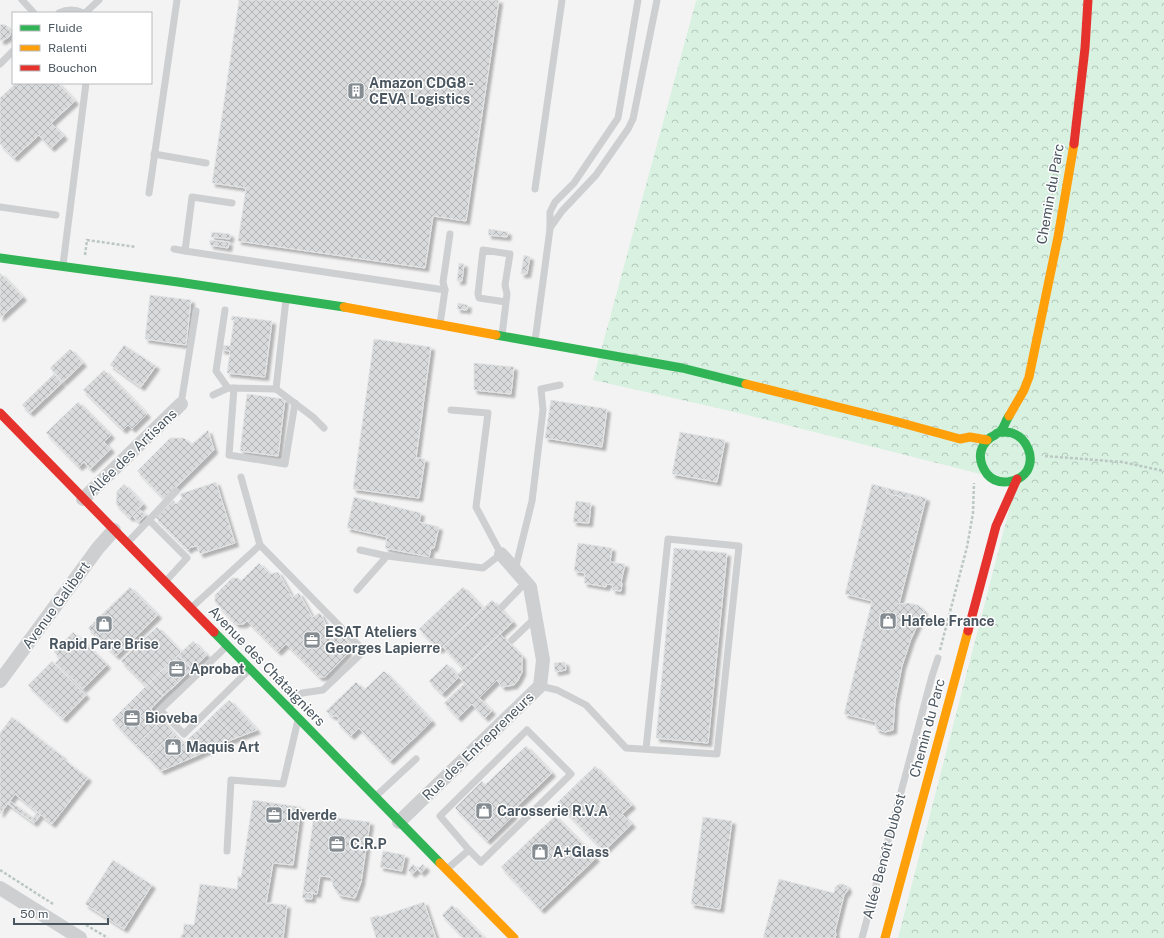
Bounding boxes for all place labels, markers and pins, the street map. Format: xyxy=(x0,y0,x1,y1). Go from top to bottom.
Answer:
place label: Amazon CDG8 - CEVA Logistics xyxy=(369,75,474,107)
building icon: Amazon CDG8 - CEVA Logistics xyxy=(346,81,366,101)
shop icon: Hafele France xyxy=(878,611,898,631)
place label: Hafele France xyxy=(901,613,995,629)
shop icon: Rapid Pare Brise xyxy=(94,614,114,634)
place label: ESAT Ateliers Georges Lapierre xyxy=(325,624,440,656)
office icon: ESAT Ateliers Georges Lapierre xyxy=(302,630,322,650)
place label: Rapid Pare Brise xyxy=(49,636,159,652)
office icon: Aprobat xyxy=(167,659,187,679)
place label: Aprobat xyxy=(190,661,245,677)
office icon: Bioveba xyxy=(122,708,142,728)
place label: Bioveba xyxy=(145,710,198,726)
shop icon: Maquis Art xyxy=(163,737,183,757)
place label: Maquis Art xyxy=(186,739,260,755)
shop icon: Carosserie R.V.A xyxy=(474,801,494,821)
place label: Carosserie R.V.A xyxy=(497,803,608,819)
office icon: Idverde xyxy=(264,805,284,825)
place label: Idverde xyxy=(287,807,337,823)
office icon: C.R.P xyxy=(327,834,347,854)
place label: C.R.P xyxy=(350,836,387,852)
shop icon: A+Glass xyxy=(530,842,550,862)
place label: A+Glass xyxy=(553,844,609,860)

